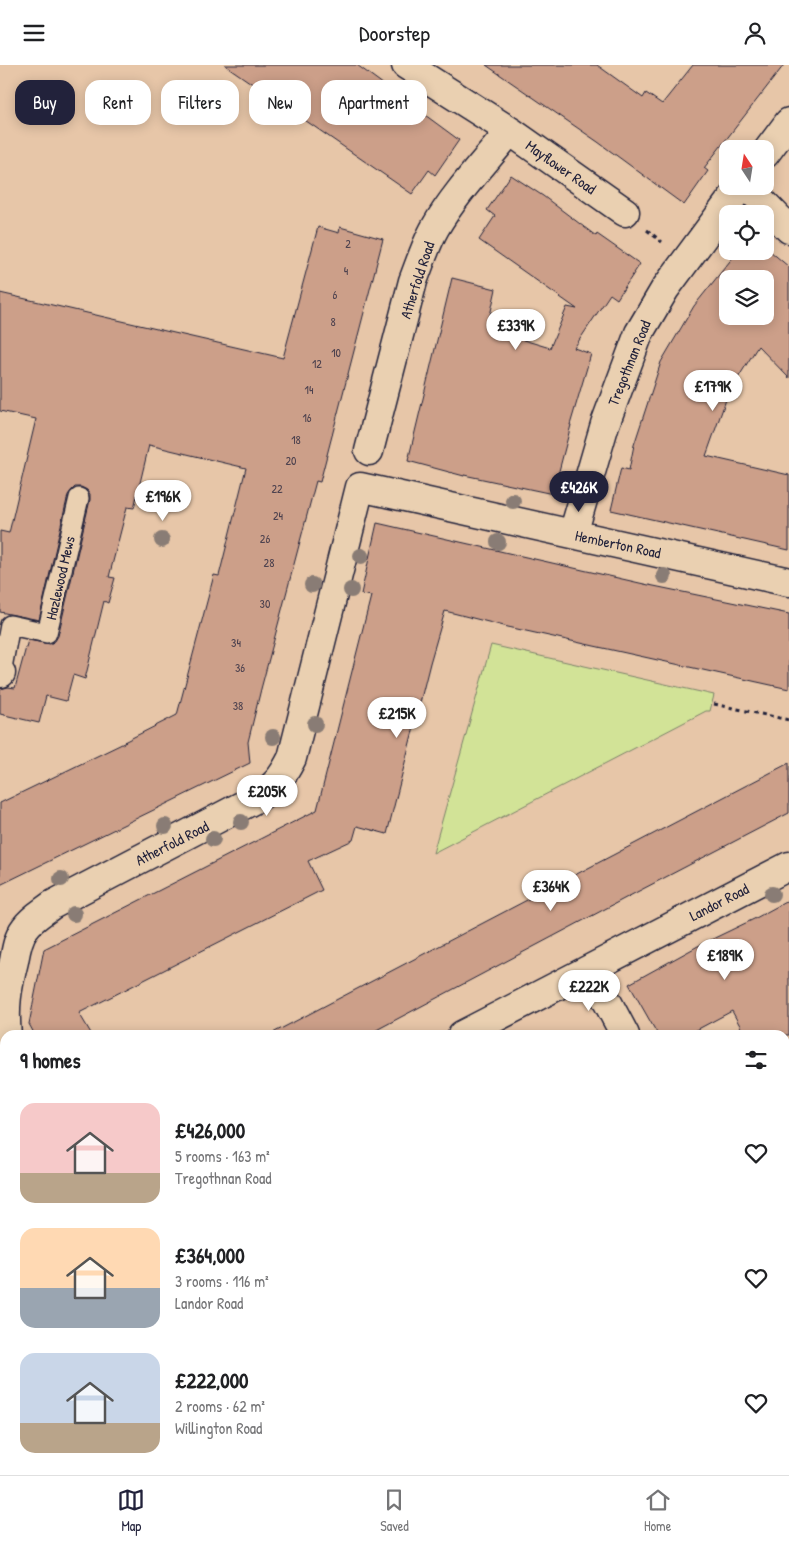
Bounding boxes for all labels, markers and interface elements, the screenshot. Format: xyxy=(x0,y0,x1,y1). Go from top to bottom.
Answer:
text: Doorstep xyxy=(359,18,430,48)
icon: menu xyxy=(20,19,48,47)
icon: person xyxy=(741,19,769,47)
chip: Buy xyxy=(15,80,75,125)
chip: Rent xyxy=(85,80,151,125)
chip: Filters xyxy=(161,80,239,125)
chip: New xyxy=(249,80,311,125)
chip: Apartment xyxy=(321,80,427,125)
street label: Mayflower Road xyxy=(522,135,601,199)
north arrow xyxy=(719,140,774,195)
map controls xyxy=(719,140,774,325)
button: locate xyxy=(719,205,774,260)
house number: 2 xyxy=(345,235,351,252)
street label: Atherfold Road xyxy=(395,239,439,321)
house number: 4 xyxy=(344,262,349,279)
button: layers xyxy=(719,270,774,325)
house number: 6 xyxy=(333,286,338,303)
pin: £339K xyxy=(481,309,551,351)
house number: 8 xyxy=(330,313,336,330)
text: £339K xyxy=(497,314,535,336)
street label: Tregothnan Road xyxy=(602,317,656,409)
house number: 10 xyxy=(331,344,341,361)
house number: 12 xyxy=(312,355,322,372)
pin: £179K xyxy=(678,369,748,412)
text: £179K xyxy=(695,375,731,397)
house number: 14 xyxy=(305,381,314,398)
house number: 16 xyxy=(302,409,312,426)
house number: 18 xyxy=(291,431,301,448)
house number: 20 xyxy=(286,452,297,469)
pin: £426K xyxy=(544,471,614,513)
text: £426K xyxy=(560,476,598,498)
pin: £196K xyxy=(128,479,198,522)
house number: 22 xyxy=(271,480,283,497)
text: £196K xyxy=(145,485,181,507)
house number: 24 xyxy=(273,507,284,524)
street label: Hemberton Road xyxy=(573,525,663,563)
house number: 26 xyxy=(260,530,270,547)
street label: Hazlewood Mews xyxy=(40,534,80,622)
house number: 28 xyxy=(264,554,274,571)
house number: 30 xyxy=(260,595,270,612)
house number: 34 xyxy=(231,634,241,651)
house number: 36 xyxy=(235,659,245,676)
house number: 38 xyxy=(233,697,243,714)
pin: £215K xyxy=(362,697,432,739)
text: £215K xyxy=(378,702,416,724)
pin: £205K xyxy=(232,775,302,817)
text: £205K xyxy=(248,780,286,802)
street label: Atherfold Road xyxy=(132,815,212,870)
pin: £364K xyxy=(516,869,586,912)
text: £364K xyxy=(533,875,569,897)
street label: Landor Road xyxy=(686,878,752,926)
pin: £189K xyxy=(690,939,760,981)
text: £189K xyxy=(707,944,743,966)
pin: £222K xyxy=(554,969,624,1012)
text: £222K xyxy=(569,975,609,997)
text: 9 homes xyxy=(20,1046,81,1075)
icon: filters xyxy=(742,1046,770,1074)
text: £426,000 xyxy=(175,1116,245,1145)
icon: home xyxy=(60,1123,120,1183)
icon: heart xyxy=(742,1139,770,1167)
text: 5 rooms · 163 m² xyxy=(175,1145,270,1167)
text: Tregothnan Road xyxy=(175,1167,271,1189)
text: £364,000 xyxy=(175,1241,245,1270)
icon: home xyxy=(60,1248,120,1308)
icon: heart xyxy=(742,1264,770,1292)
text: 3 rooms · 116 m² xyxy=(175,1270,269,1292)
text: Landor Road xyxy=(175,1292,243,1314)
text: £222,000 xyxy=(175,1366,249,1395)
icon: home xyxy=(60,1373,120,1433)
icon: heart xyxy=(742,1389,770,1417)
text: 2 rooms · 62 m² xyxy=(175,1395,265,1417)
text: Willington Road xyxy=(175,1417,262,1439)
tab: Map xyxy=(117,1486,145,1535)
tab: Saved xyxy=(380,1486,409,1535)
tab: Home xyxy=(644,1486,672,1535)

